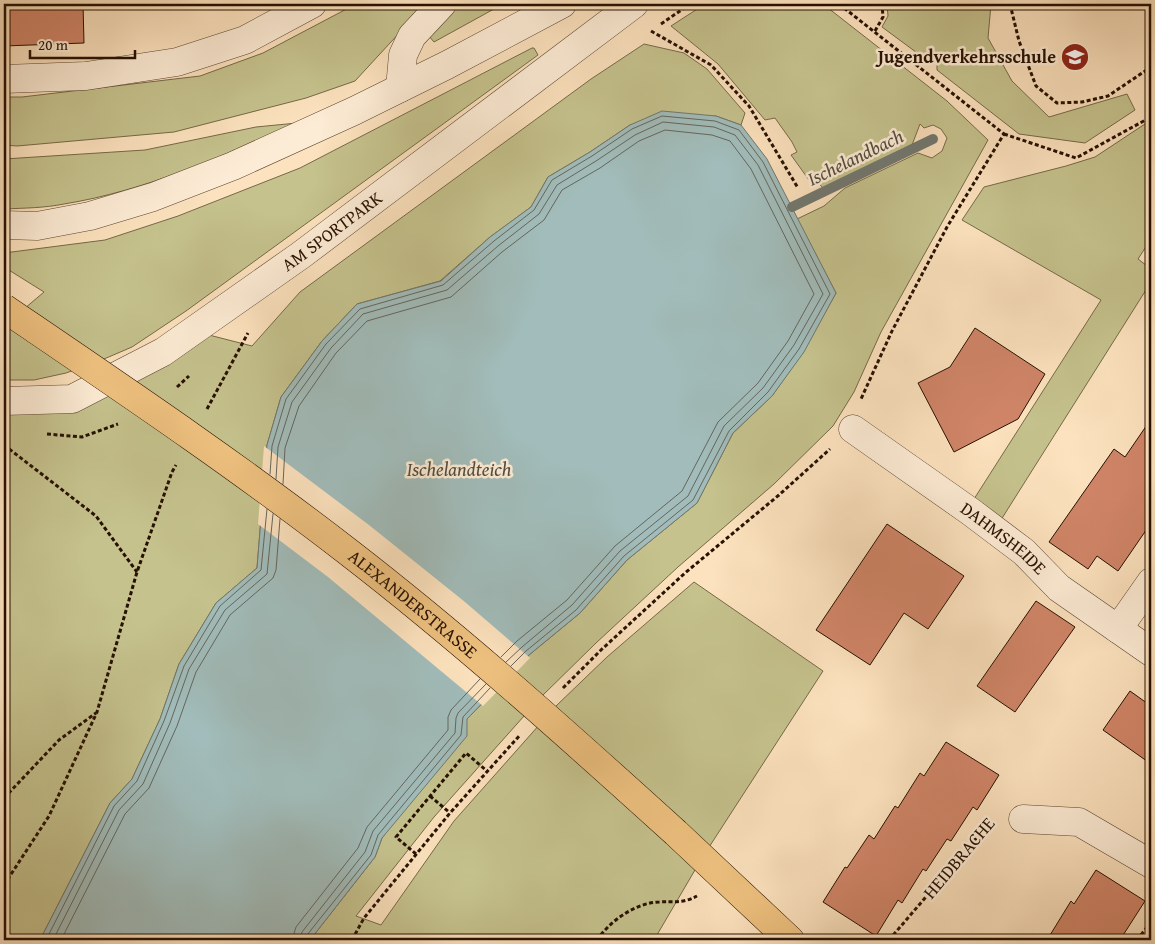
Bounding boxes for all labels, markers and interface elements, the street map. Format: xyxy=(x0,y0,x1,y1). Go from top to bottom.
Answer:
scale bar xyxy=(30,28,135,60)
text: 20 m xyxy=(38,34,69,55)
school or university icon: Jugendverkehrsschule xyxy=(1060,42,1090,72)
place label: Jugendverkehrsschule xyxy=(875,43,1056,70)
water label: Ischelandbach xyxy=(802,121,908,192)
street label: AM SPORTPARK xyxy=(276,184,388,278)
water label: Ischelandteich xyxy=(407,455,512,483)
street label: DAHMSHEIDE xyxy=(955,495,1053,580)
street label: ALEXANDERSTRASSE xyxy=(343,543,484,665)
street label: HEIDBRACHE xyxy=(916,811,1001,904)

